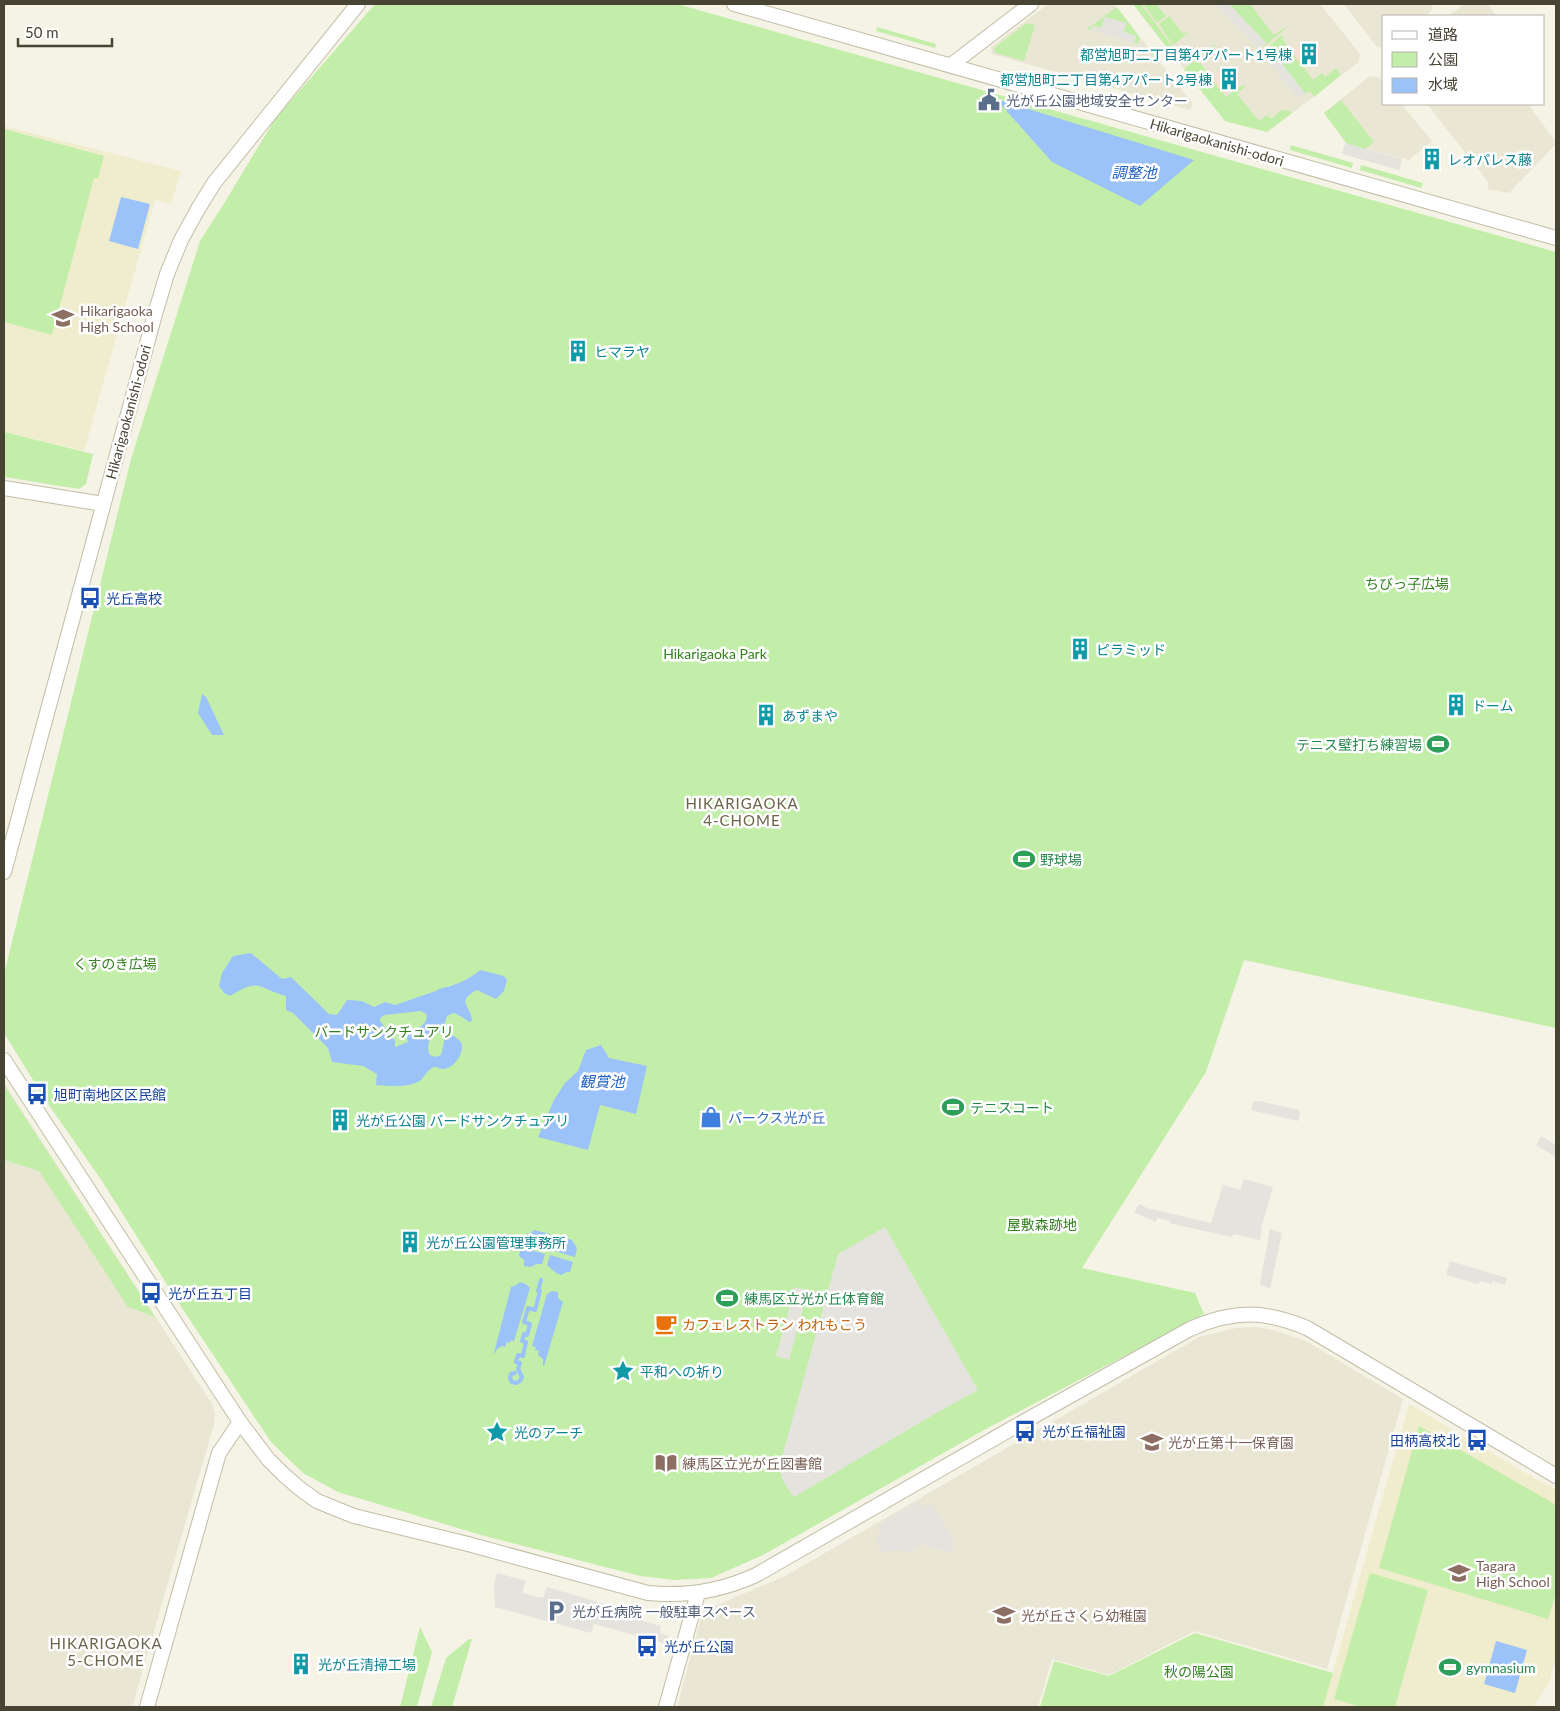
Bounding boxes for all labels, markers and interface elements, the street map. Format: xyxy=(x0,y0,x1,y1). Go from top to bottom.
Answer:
scale bar xyxy=(18,15,111,47)
legend xyxy=(1382,15,1545,105)
text: 50 m xyxy=(25,23,59,41)
text: 道路 xyxy=(1428,25,1458,43)
building icon: 都営旭町二丁目第4アパート1号棟 xyxy=(1296,41,1322,67)
place label: 都営旭町二丁目第4アパート1号棟 xyxy=(1080,46,1292,63)
text: 公園 xyxy=(1428,50,1458,68)
building icon: 都営旭町二丁目第4アパート2号棟 xyxy=(1216,66,1242,92)
place label: 都営旭町二丁目第4アパート2号棟 xyxy=(1000,71,1212,88)
text: 水域 xyxy=(1428,75,1458,93)
public building icon: 光が丘公園地域安全センター xyxy=(976,87,1002,113)
place label: 光が丘公園地域安全センター xyxy=(1006,92,1188,109)
street label: Hikarigaokanishi-odori xyxy=(1148,115,1286,169)
building icon: レオパレス藤 xyxy=(1419,146,1445,172)
place label: レオパレス藤 xyxy=(1448,151,1532,168)
water label: 調整池 xyxy=(1111,163,1158,181)
place label: Hikarigaoka High School xyxy=(80,302,154,335)
school or university icon: Hikarigaoka High School xyxy=(50,305,76,331)
building icon: ヒマラヤ xyxy=(565,338,591,364)
street label: Hikarigaokanishi-odori xyxy=(102,343,154,481)
place label: ヒマラヤ xyxy=(594,343,650,360)
park label: ちびっ子広場 xyxy=(1365,575,1449,592)
bus stop icon: 光丘高校 xyxy=(77,585,103,611)
place label: 光丘高校 xyxy=(106,590,162,607)
building icon: ピラミッド xyxy=(1067,636,1093,662)
place label: ピラミッド xyxy=(1096,641,1166,658)
park label: Hikarigaoka Park xyxy=(663,645,768,662)
building icon: ドーム xyxy=(1443,692,1469,718)
place label: ドーム xyxy=(1472,697,1514,714)
building icon: あずまや xyxy=(753,702,779,728)
place label: あずまや xyxy=(782,707,838,724)
sports icon: テニス壁打ち練習場 xyxy=(1425,731,1451,757)
place label: テニス壁打ち練習場 xyxy=(1296,736,1422,753)
district label: HIKARIGAOKA 4-CHOME xyxy=(685,794,799,829)
sports icon: 野球場 xyxy=(1011,846,1037,872)
place label: 野球場 xyxy=(1040,851,1082,868)
park label: くすのき広場 xyxy=(73,955,157,972)
park label: バードサンクチュアリ xyxy=(314,1023,454,1040)
water label: 観賞池 xyxy=(579,1072,626,1090)
bus stop icon: 旭町南地区区民館 xyxy=(24,1081,50,1107)
place label: 旭町南地区区民館 xyxy=(54,1086,166,1103)
sports icon: テニスコート xyxy=(940,1094,966,1120)
place label: テニスコート xyxy=(970,1099,1054,1116)
shop icon: パークス光が丘 xyxy=(698,1104,724,1130)
building icon: 光が丘公園 バードサンクチュアリ xyxy=(327,1107,353,1133)
place label: パークス光が丘 xyxy=(728,1109,826,1126)
place label: 光が丘公園 バードサンクチュアリ xyxy=(356,1112,569,1129)
park label: 屋敷森跡地 xyxy=(1007,1216,1077,1233)
building icon: 光が丘公園管理事務所 xyxy=(397,1229,423,1255)
place label: 光が丘公園管理事務所 xyxy=(426,1234,566,1251)
bus stop icon: 光が丘五丁目 xyxy=(138,1280,164,1306)
place label: 光が丘五丁目 xyxy=(168,1285,252,1302)
sports icon: 練馬区立光が丘体育館 xyxy=(714,1285,740,1311)
place label: 練馬区立光が丘体育館 xyxy=(744,1290,884,1307)
cafe icon: カフェレストラン われもこう xyxy=(653,1311,679,1337)
place label: カフェレストラン われもこう xyxy=(682,1316,867,1333)
place icon: 平和への祈り xyxy=(610,1358,636,1384)
place label: 平和への祈り xyxy=(640,1363,724,1380)
bus stop icon: 光が丘福祉園 xyxy=(1012,1418,1038,1444)
place icon: 光のアーチ xyxy=(484,1419,510,1445)
place label: 光が丘福祉園 xyxy=(1042,1423,1126,1440)
place label: 光のアーチ xyxy=(514,1424,583,1441)
bus stop icon: 田柄高校北 xyxy=(1464,1427,1490,1453)
school or university icon: 光が丘第十一保育園 xyxy=(1139,1429,1165,1455)
place label: 田柄高校北 xyxy=(1390,1432,1460,1449)
place label: 光が丘第十一保育園 xyxy=(1168,1434,1294,1451)
library icon: 練馬区立光が丘図書館 xyxy=(653,1450,679,1476)
place label: 練馬区立光が丘図書館 xyxy=(682,1455,822,1472)
place label: Tagara High School xyxy=(1476,1557,1550,1590)
school or university icon: Tagara High School xyxy=(1446,1560,1472,1586)
parking icon: 光が丘病院 一般駐車スペース xyxy=(543,1598,569,1624)
school or university icon: 光が丘さくら幼稚園 xyxy=(991,1602,1017,1628)
place label: 光が丘病院 一般駐車スペース xyxy=(572,1603,756,1620)
place label: 光が丘さくら幼稚園 xyxy=(1021,1607,1147,1624)
bus stop icon: 光が丘公園 xyxy=(634,1633,660,1659)
district label: HIKARIGAOKA 5-CHOME xyxy=(49,1634,163,1669)
place label: 光が丘公園 xyxy=(664,1638,734,1655)
building icon: 光が丘清掃工場 xyxy=(288,1651,314,1677)
sports icon: gymnasium xyxy=(1437,1654,1463,1680)
place label: 光が丘清掃工場 xyxy=(318,1656,416,1673)
place label: gymnasium xyxy=(1466,1659,1536,1676)
park label: 秋の陽公園 xyxy=(1164,1663,1234,1680)

